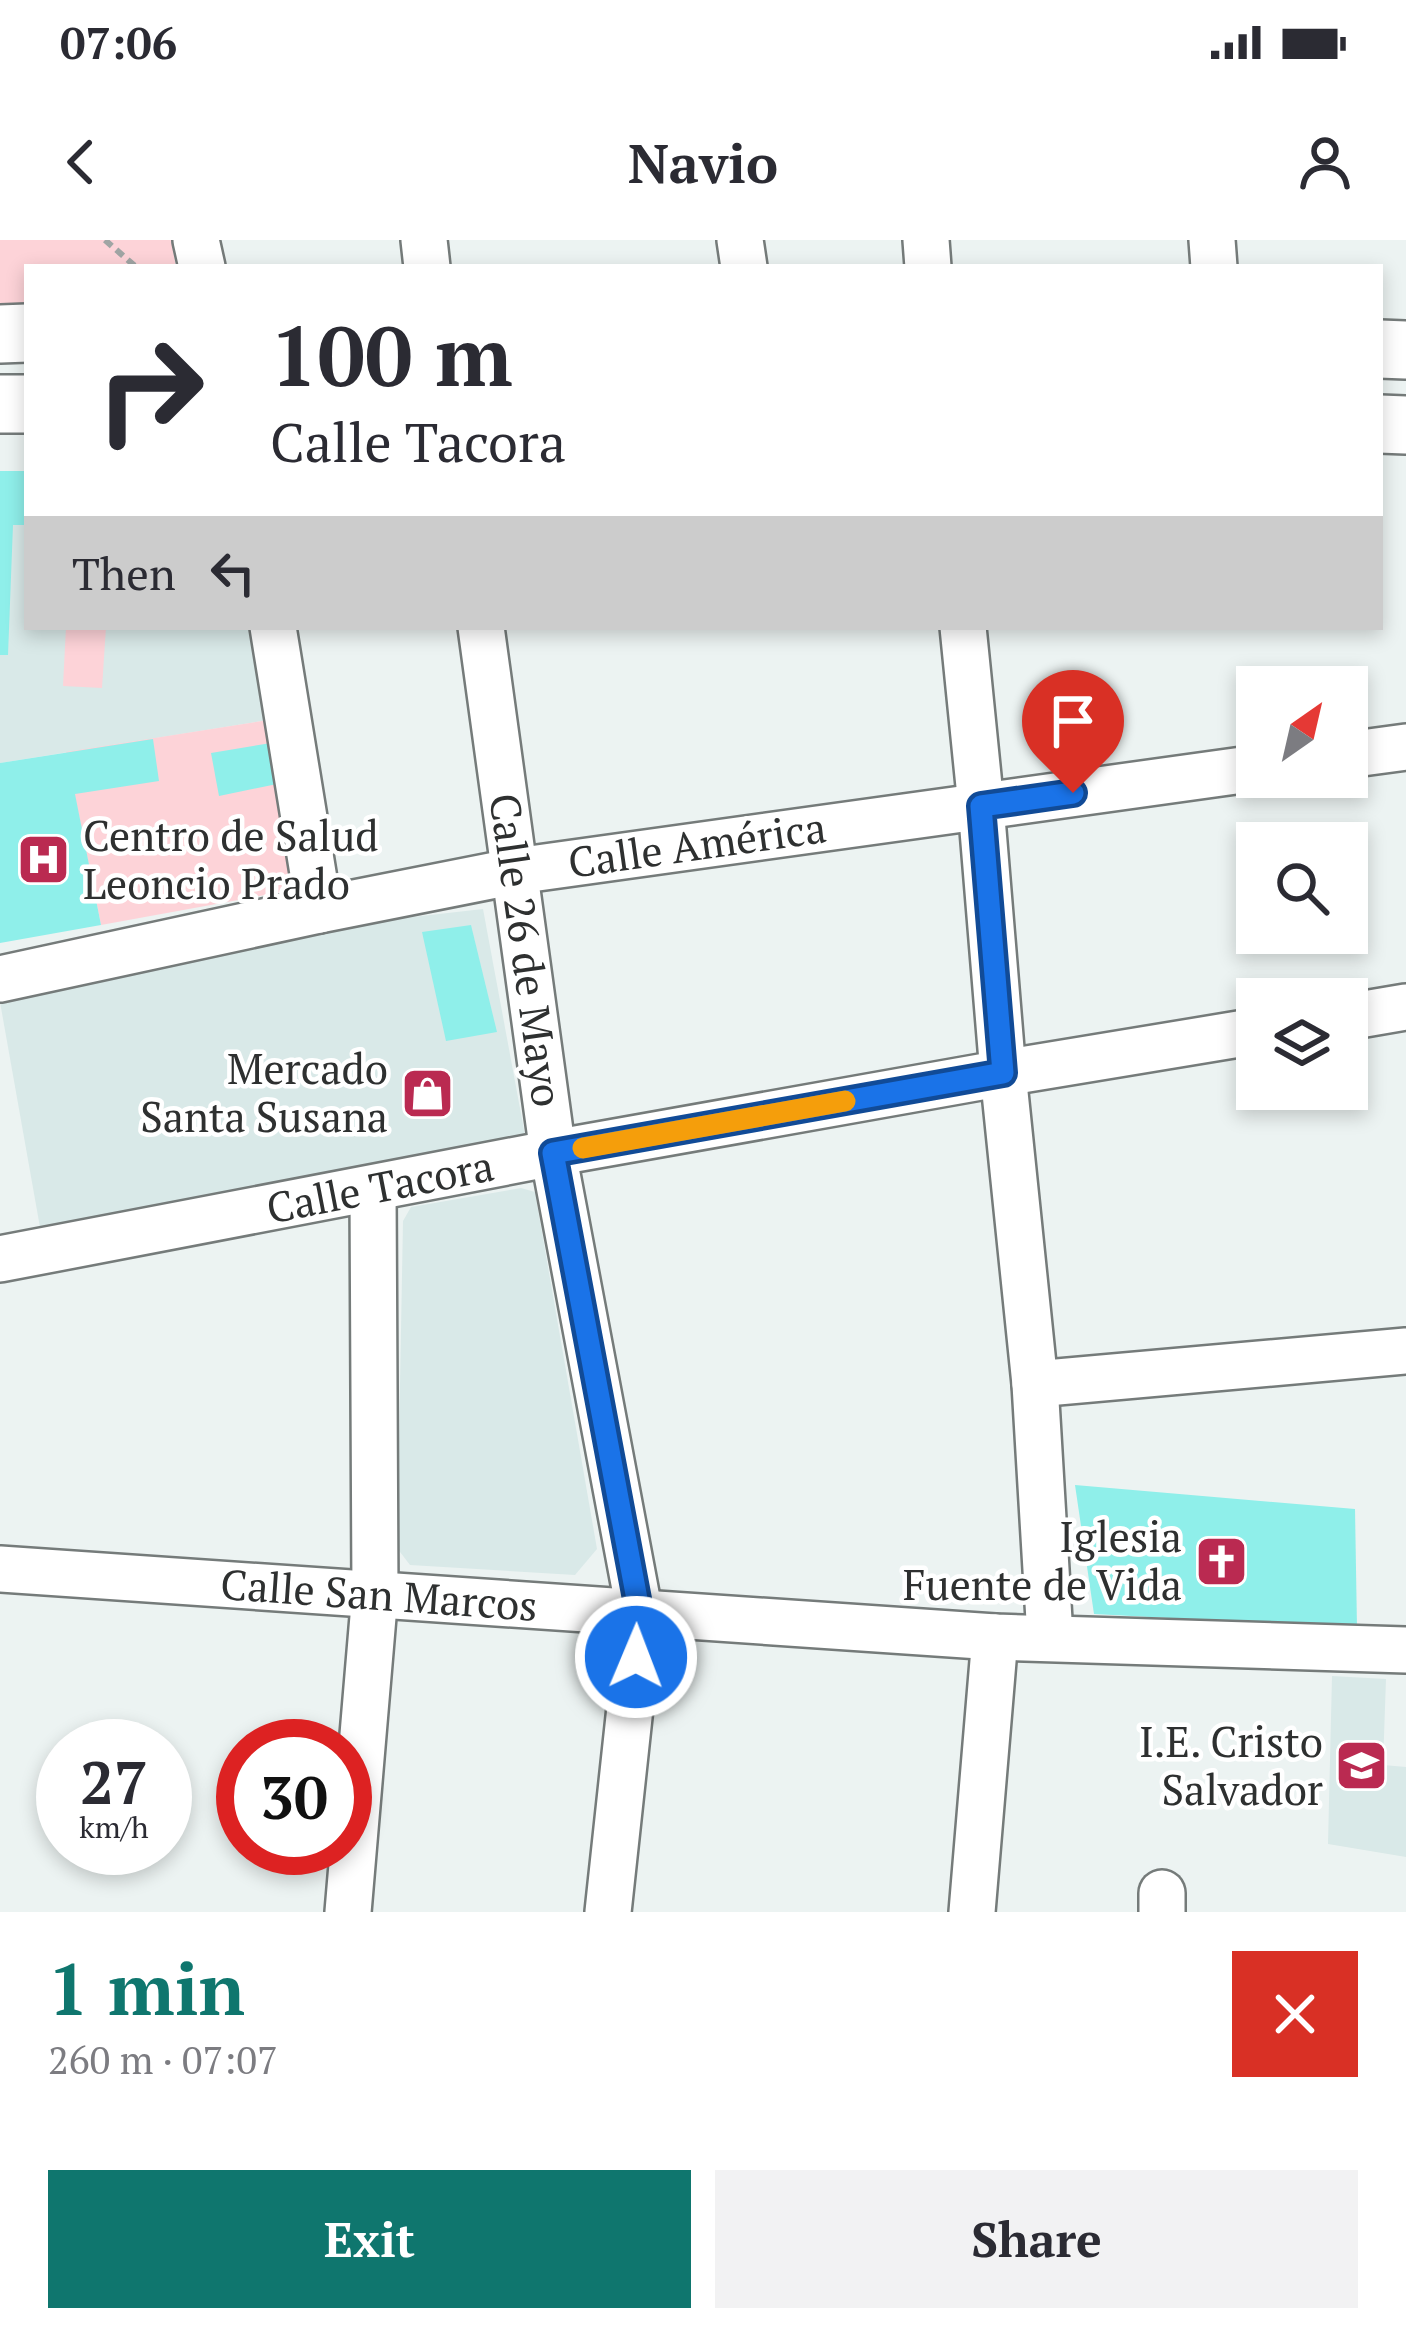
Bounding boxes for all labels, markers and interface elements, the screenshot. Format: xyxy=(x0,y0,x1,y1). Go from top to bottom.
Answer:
text: 07:06 xyxy=(60,12,177,72)
text: Navio xyxy=(628,127,778,198)
icon: back xyxy=(48,129,114,195)
icon: person xyxy=(1292,129,1358,195)
text: 100 m xyxy=(270,299,513,410)
icon: right xyxy=(72,312,228,468)
text: Calle Tacora xyxy=(270,406,566,477)
icon: left xyxy=(200,540,266,606)
text: Then xyxy=(72,543,176,603)
north arrow xyxy=(1236,666,1368,798)
map controls xyxy=(1236,666,1368,1110)
pin xyxy=(1022,670,1124,793)
icon: arrive xyxy=(1040,688,1106,754)
street label: Calle 26 de Mayo xyxy=(477,790,577,1110)
street label: Calle América xyxy=(564,798,829,890)
place label: Centro de Salud Leoncio Prado xyxy=(83,807,379,911)
button: search xyxy=(1236,822,1368,954)
hospital icon: Centro de Salud Leoncio Prado xyxy=(16,832,72,888)
button: layers xyxy=(1236,978,1368,1110)
place label: Mercado Santa Susana xyxy=(140,1040,388,1144)
shop icon: Mercado Santa Susana xyxy=(399,1065,455,1121)
street label: Calle Tacora xyxy=(261,1137,498,1235)
place label: Iglesia Fuente de Vida xyxy=(903,1508,1182,1612)
church icon: Iglesia Fuente de Vida xyxy=(1193,1533,1249,1589)
street label: Calle San Marcos xyxy=(219,1555,540,1633)
position arrow xyxy=(573,1594,699,1720)
place label: I.E. Cristo Salvador xyxy=(1139,1713,1323,1817)
speed limit sign: 30 xyxy=(216,1719,372,1875)
school or university icon: I.E. Cristo Salvador xyxy=(1334,1738,1390,1794)
text: 27 xyxy=(80,1742,148,1821)
text: km/h xyxy=(79,1807,149,1847)
text: 1 min xyxy=(48,1940,245,2036)
button: close xyxy=(1232,1951,1358,2077)
text: 260 m · 07:07 xyxy=(48,2033,278,2085)
button: Exit xyxy=(48,2170,691,2308)
button: Share xyxy=(715,2170,1358,2308)

